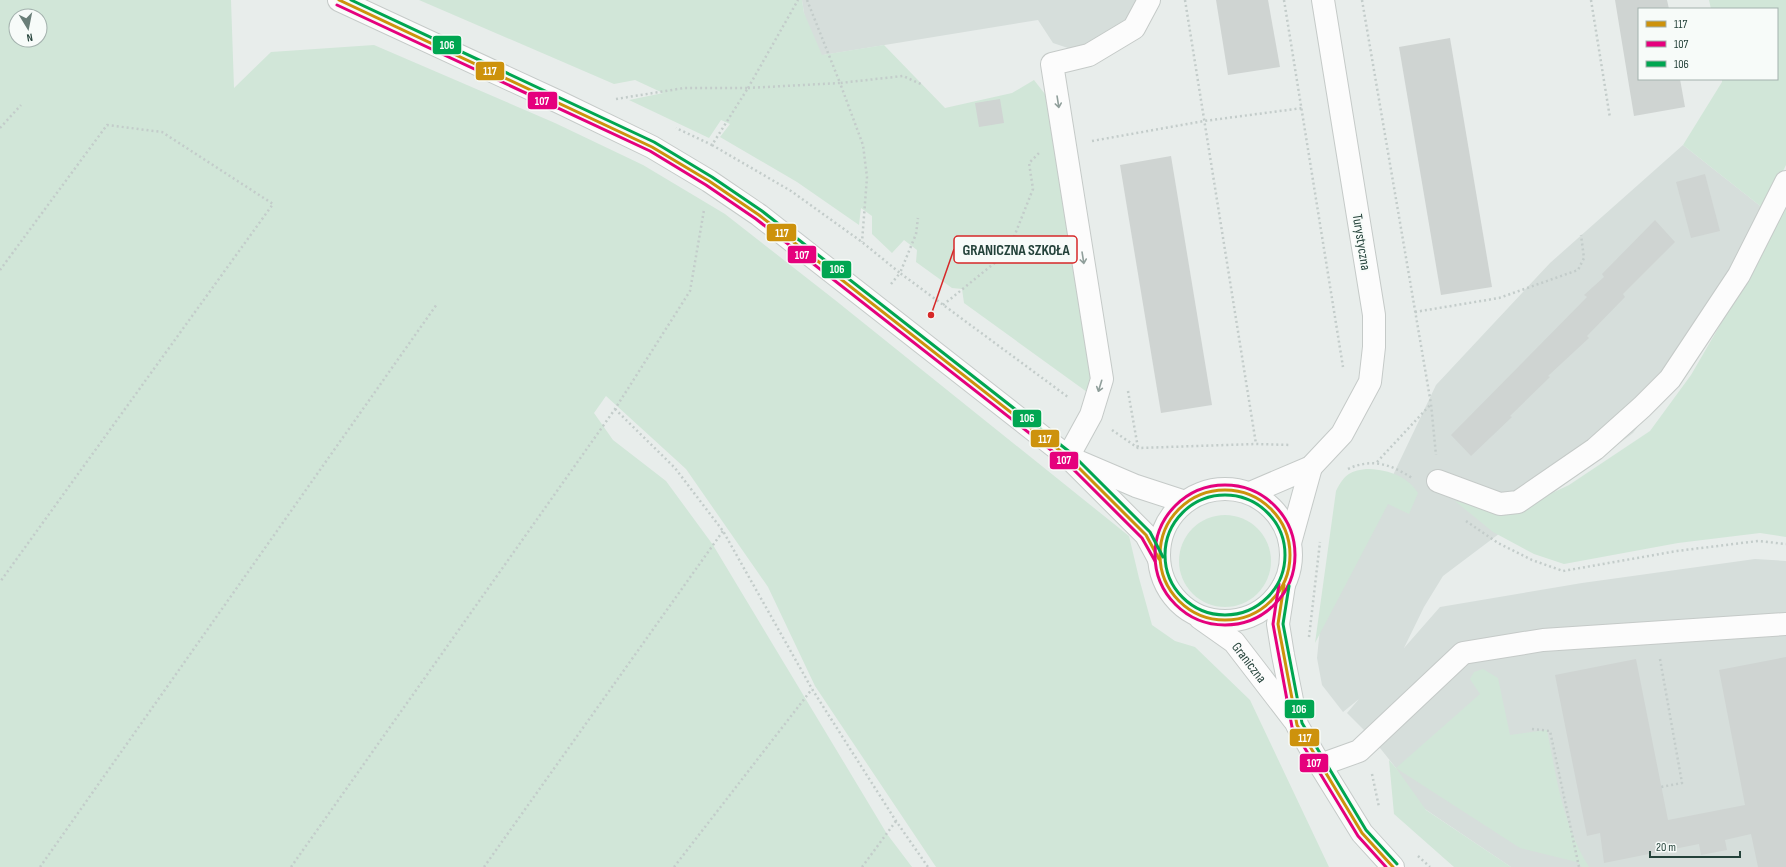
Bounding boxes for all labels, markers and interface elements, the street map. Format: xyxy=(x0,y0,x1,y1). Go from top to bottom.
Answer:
north arrow xyxy=(8,8,48,48)
legend xyxy=(1638,8,1778,80)
text: 117 xyxy=(1674,17,1687,32)
text: N xyxy=(26,30,34,44)
line badge: 106 xyxy=(432,35,462,55)
text: 107 xyxy=(1674,37,1689,52)
text: 106 xyxy=(440,39,454,52)
text: 106 xyxy=(1674,57,1689,72)
line badge: 117 xyxy=(475,61,505,81)
text: 117 xyxy=(483,65,497,78)
line badge: 107 xyxy=(527,91,558,110)
text: 107 xyxy=(535,95,549,108)
one-way arrow xyxy=(1054,95,1062,108)
street label: Turystyczna xyxy=(1349,213,1374,271)
line badge: 117 xyxy=(766,223,797,242)
text: 117 xyxy=(775,227,789,240)
callout: GRANICZNA SZKOŁA xyxy=(954,236,1077,263)
text: GRANICZNA SZKOŁA xyxy=(962,241,1070,260)
line badge: 107 xyxy=(787,245,817,264)
text: 107 xyxy=(795,249,809,262)
one-way arrow xyxy=(1079,251,1087,264)
line badge: 106 xyxy=(821,260,852,279)
text: 106 xyxy=(830,263,844,276)
one-way arrow xyxy=(1096,380,1103,393)
line badge: 106 xyxy=(1012,409,1042,428)
text: 106 xyxy=(1020,412,1034,425)
line badge: 117 xyxy=(1030,429,1060,448)
text: 117 xyxy=(1038,433,1052,446)
line badge: 107 xyxy=(1049,451,1079,470)
text: 107 xyxy=(1057,454,1071,467)
street label: Graniczna xyxy=(1228,639,1270,686)
line badge: 106 xyxy=(1284,699,1315,719)
text: 106 xyxy=(1292,703,1306,716)
line badge: 117 xyxy=(1289,728,1320,747)
text: 117 xyxy=(1298,732,1312,745)
line badge: 107 xyxy=(1299,753,1329,773)
text: 107 xyxy=(1307,757,1321,770)
scale bar xyxy=(1650,833,1740,859)
text: 20 m xyxy=(1656,840,1676,855)

